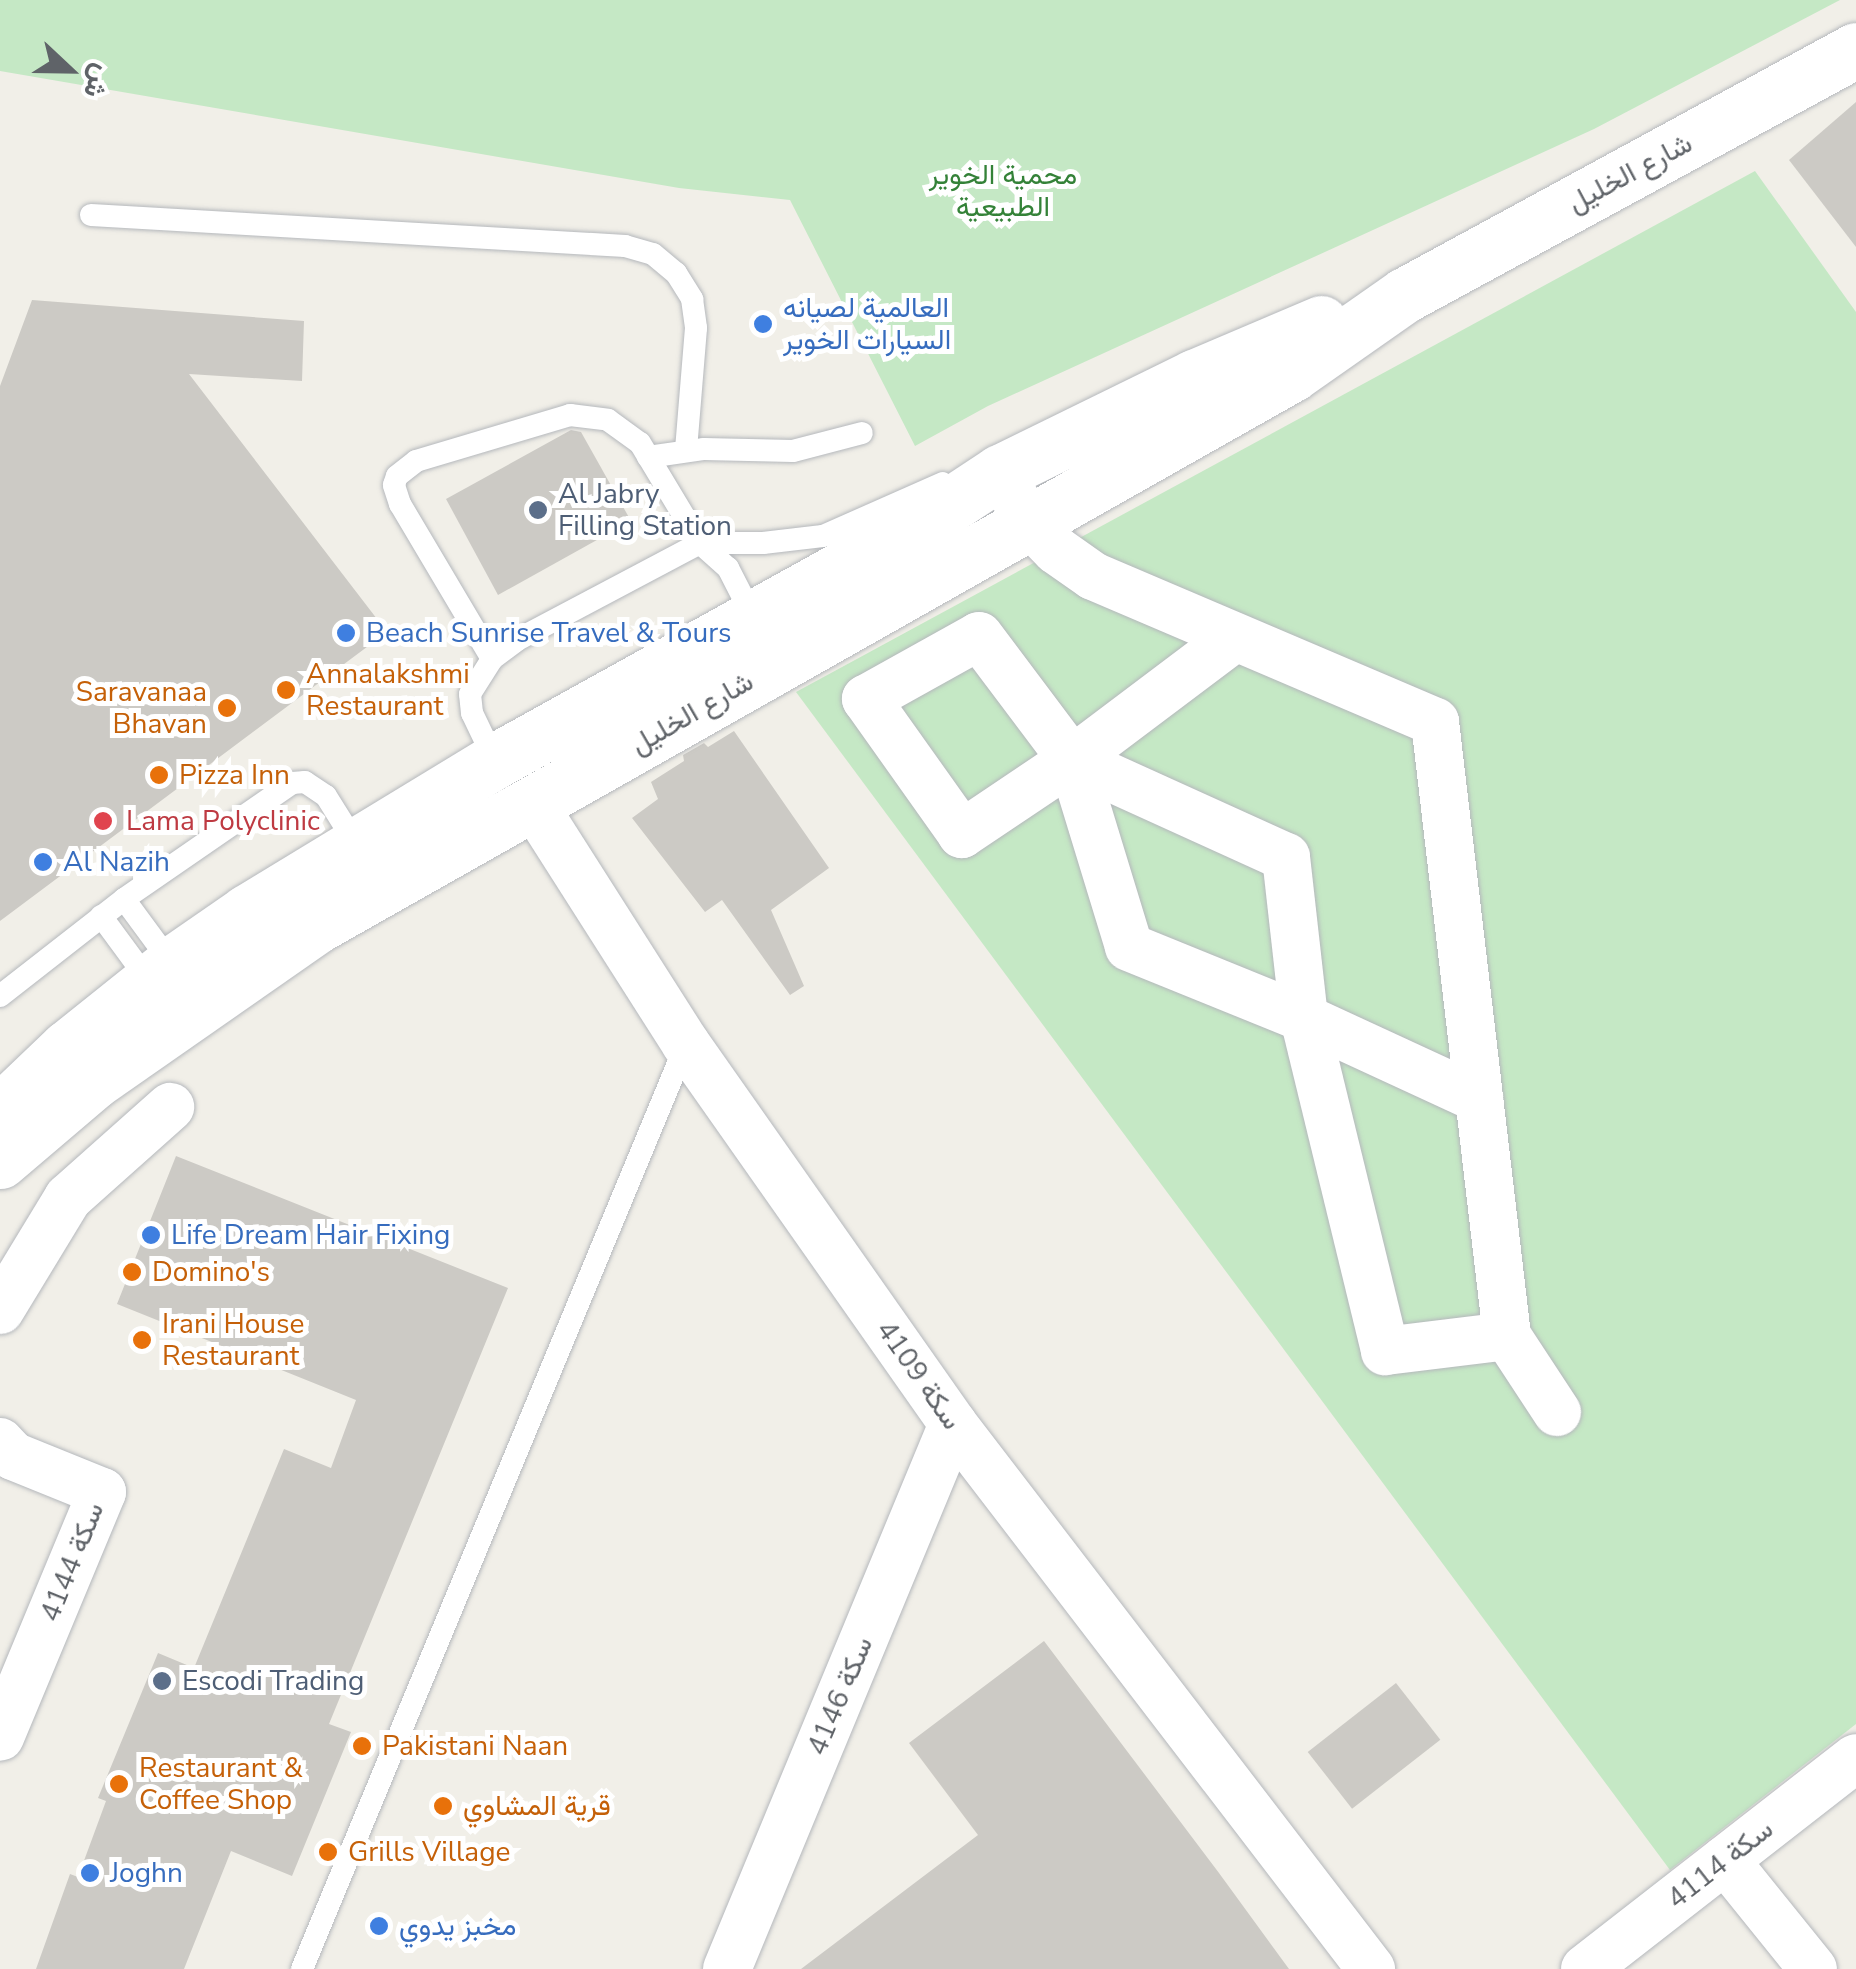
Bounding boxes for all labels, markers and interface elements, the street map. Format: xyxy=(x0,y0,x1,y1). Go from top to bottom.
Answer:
north arrow xyxy=(20,20,120,120)
text: ش xyxy=(74,59,122,104)
street label: شارع الخليل xyxy=(1562,126,1698,220)
park label: محمية الخوير الطبيعية xyxy=(929,158,1077,224)
place label: العالمية لصيانه السيارات الخوير xyxy=(783,291,951,357)
marker: العالمية لصيانه السيارات الخوير xyxy=(752,313,774,335)
place label: Al Jabry Filling Station xyxy=(558,477,732,543)
marker: Al Jabry Filling Station xyxy=(527,499,549,521)
place label: Beach Sunrise Travel & Tours xyxy=(366,616,731,650)
marker: Beach Sunrise Travel & Tours xyxy=(335,622,357,644)
place label: Annalakshmi Restaurant xyxy=(306,657,470,723)
street label: شارع الخليل xyxy=(625,664,759,762)
place label: Saravanaa Bhavan xyxy=(76,675,207,741)
marker: Annalakshmi Restaurant xyxy=(275,679,297,701)
marker: Saravanaa Bhavan xyxy=(216,697,238,719)
place label: Pizza Inn xyxy=(179,758,290,792)
marker: Pizza Inn xyxy=(148,764,170,786)
place label: Lama Polyclinic xyxy=(126,804,320,838)
marker: Lama Polyclinic xyxy=(90,808,116,834)
place label: Al Nazih xyxy=(63,845,170,879)
marker: Al Nazih xyxy=(32,851,54,873)
place label: Life Dream Hair Fixing xyxy=(171,1218,450,1252)
marker: Life Dream Hair Fixing xyxy=(140,1224,162,1246)
place label: Domino's xyxy=(152,1255,270,1289)
marker: Domino's xyxy=(121,1261,143,1283)
place label: Irani House Restaurant xyxy=(162,1307,304,1373)
street label: سكة 4109 xyxy=(869,1314,969,1436)
marker: Irani House Restaurant xyxy=(131,1329,153,1351)
street label: سكة 4144 xyxy=(33,1498,111,1626)
street label: سكة 4146 xyxy=(800,1632,880,1760)
place label: Escodi Trading xyxy=(182,1664,364,1698)
marker: Escodi Trading xyxy=(151,1670,173,1692)
place label: Pakistani Naan xyxy=(382,1729,568,1763)
marker: Pakistani Naan xyxy=(351,1735,373,1757)
place label: Restaurant & Coffee Shop xyxy=(139,1751,303,1817)
marker: Restaurant & Coffee Shop xyxy=(108,1773,130,1795)
place label: قرية المشاوي xyxy=(463,1789,611,1823)
marker: قرية المشاوي xyxy=(432,1795,454,1817)
street label: سكة 4114 xyxy=(1660,1812,1780,1916)
place label: Grills Village xyxy=(348,1835,510,1869)
marker: Grills Village xyxy=(317,1841,339,1863)
place label: Joghn xyxy=(110,1856,183,1890)
marker: Joghn xyxy=(79,1862,101,1884)
place label: مخبز يدوي xyxy=(399,1909,517,1943)
marker: مخبز يدوي xyxy=(368,1915,390,1937)

